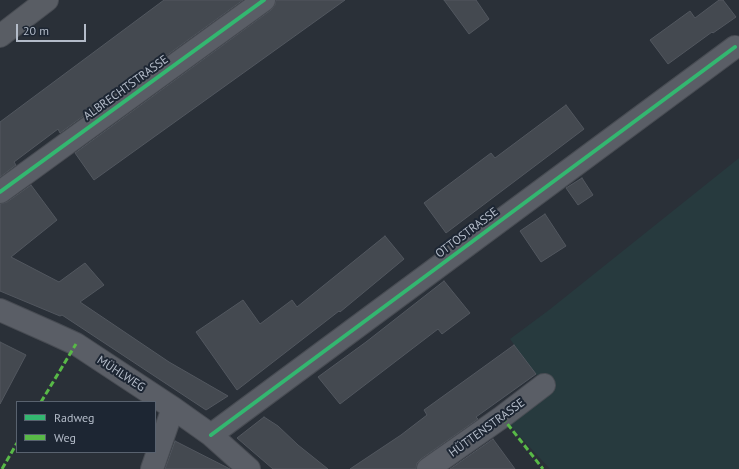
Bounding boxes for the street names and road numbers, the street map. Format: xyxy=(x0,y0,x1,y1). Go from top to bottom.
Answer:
street label: ALBRECHTSTRASSE xyxy=(81,52,171,124)
street label: OTTOSTRASSE xyxy=(433,205,501,261)
street label: MÜHLWEG xyxy=(94,353,148,395)
street label: HÜTTENSTRASSE xyxy=(446,396,528,460)

